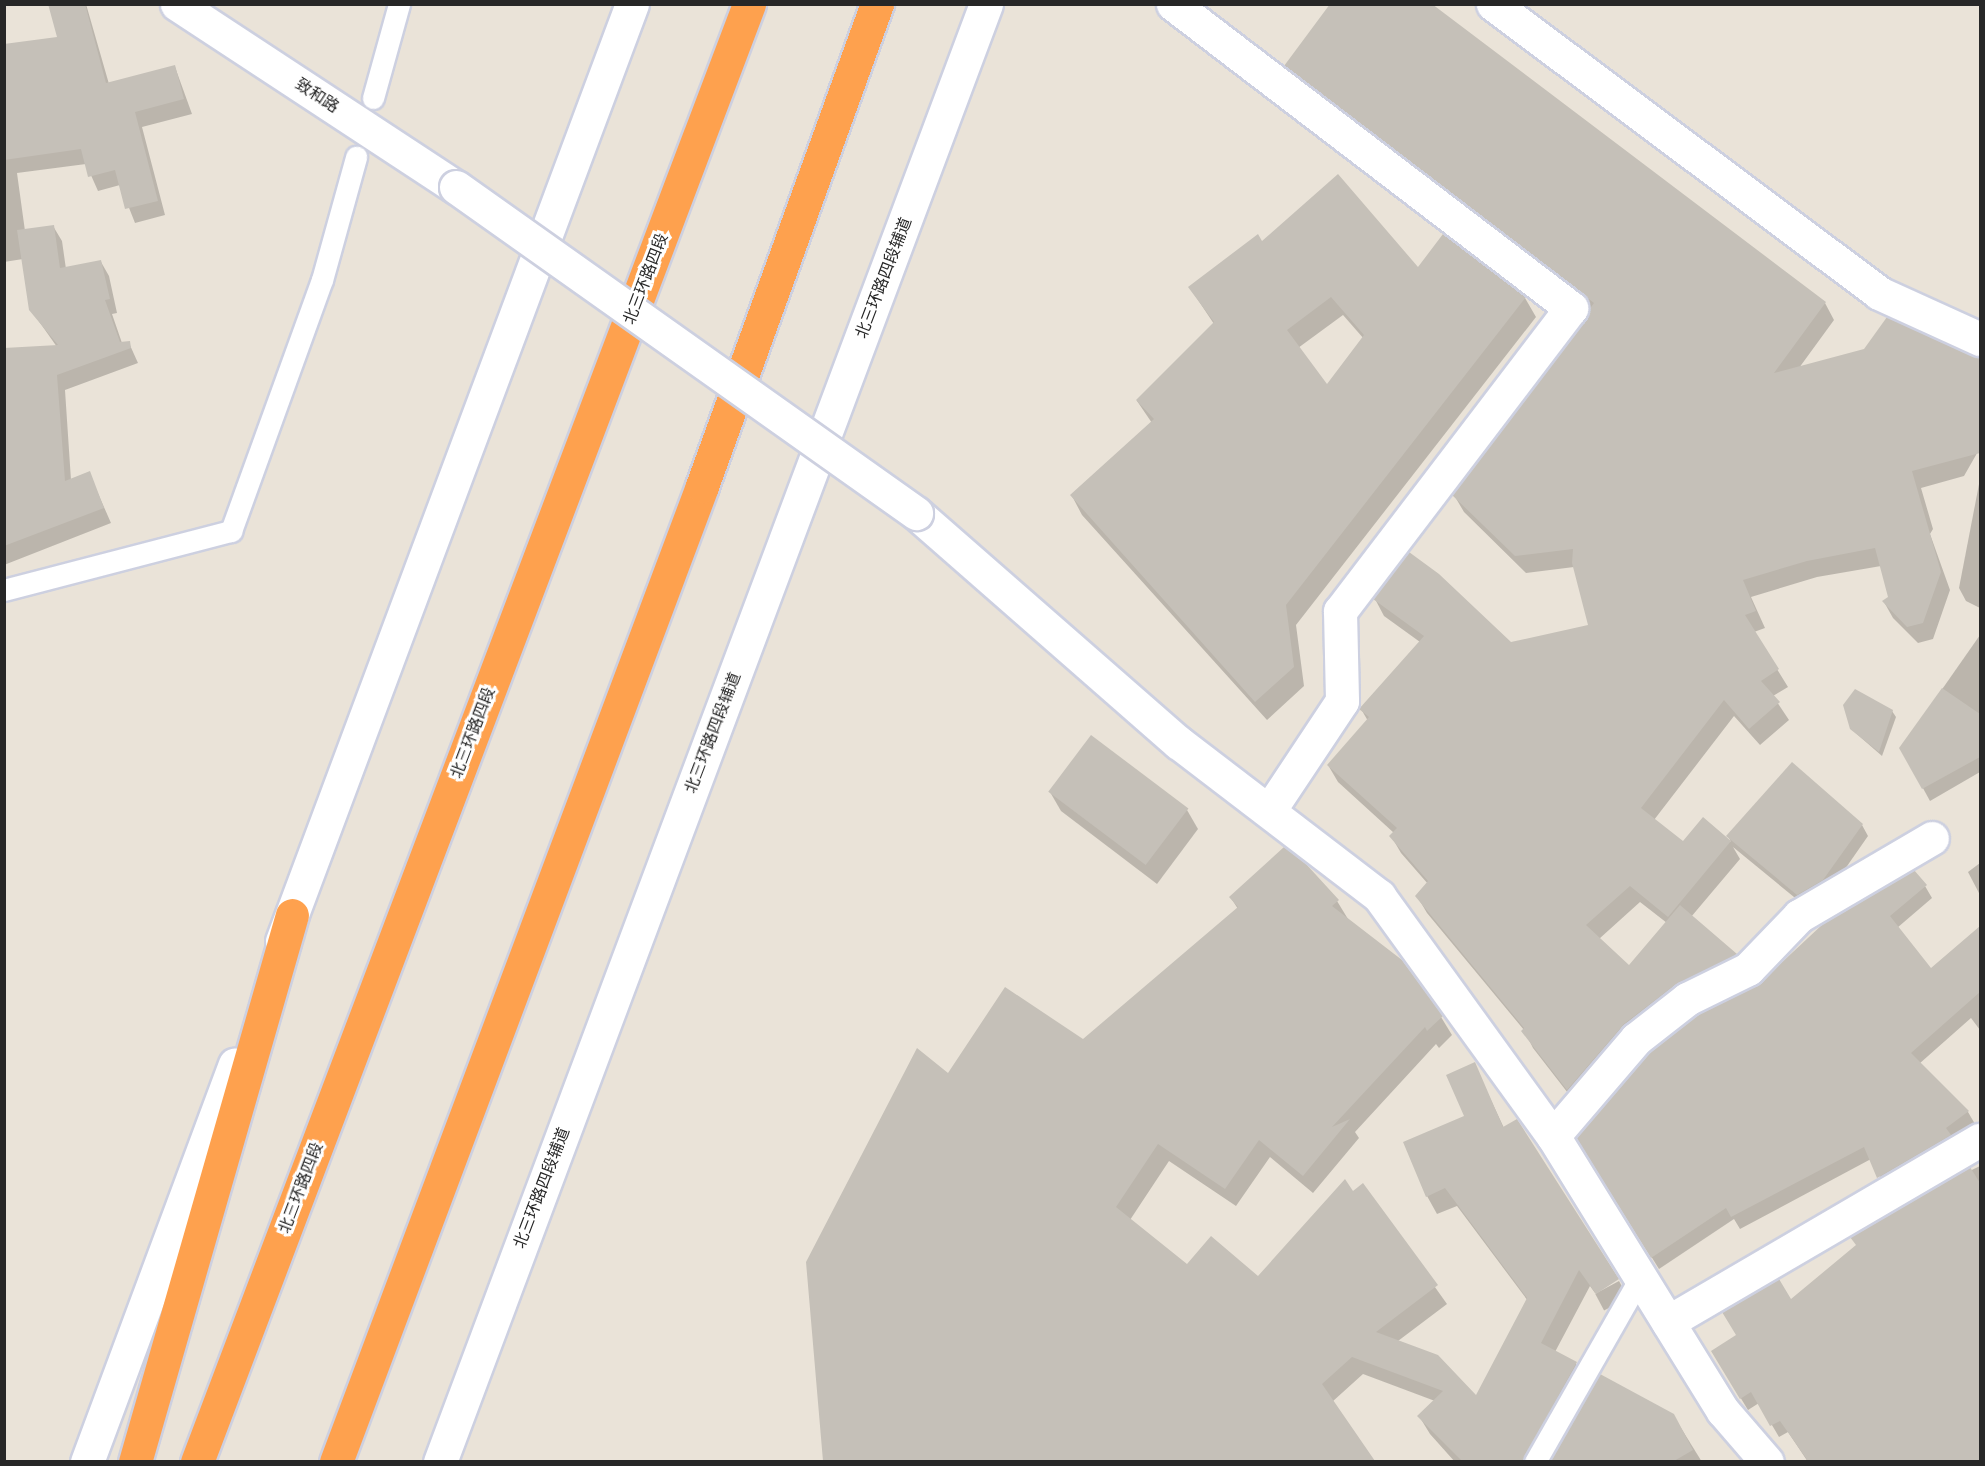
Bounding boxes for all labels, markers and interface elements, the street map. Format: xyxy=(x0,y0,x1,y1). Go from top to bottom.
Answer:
street label: 致和路 xyxy=(292,75,342,117)
street label: 北三环路四段辅道 xyxy=(852,215,916,341)
street label: 北三环路四段 xyxy=(620,231,672,327)
street label: 北三环路四段辅道 xyxy=(681,670,745,796)
street label: 北三环路四段 xyxy=(447,685,499,781)
street label: 北三环路四段辅道 xyxy=(510,1125,574,1251)
street label: 北三环路四段 xyxy=(275,1140,327,1236)

